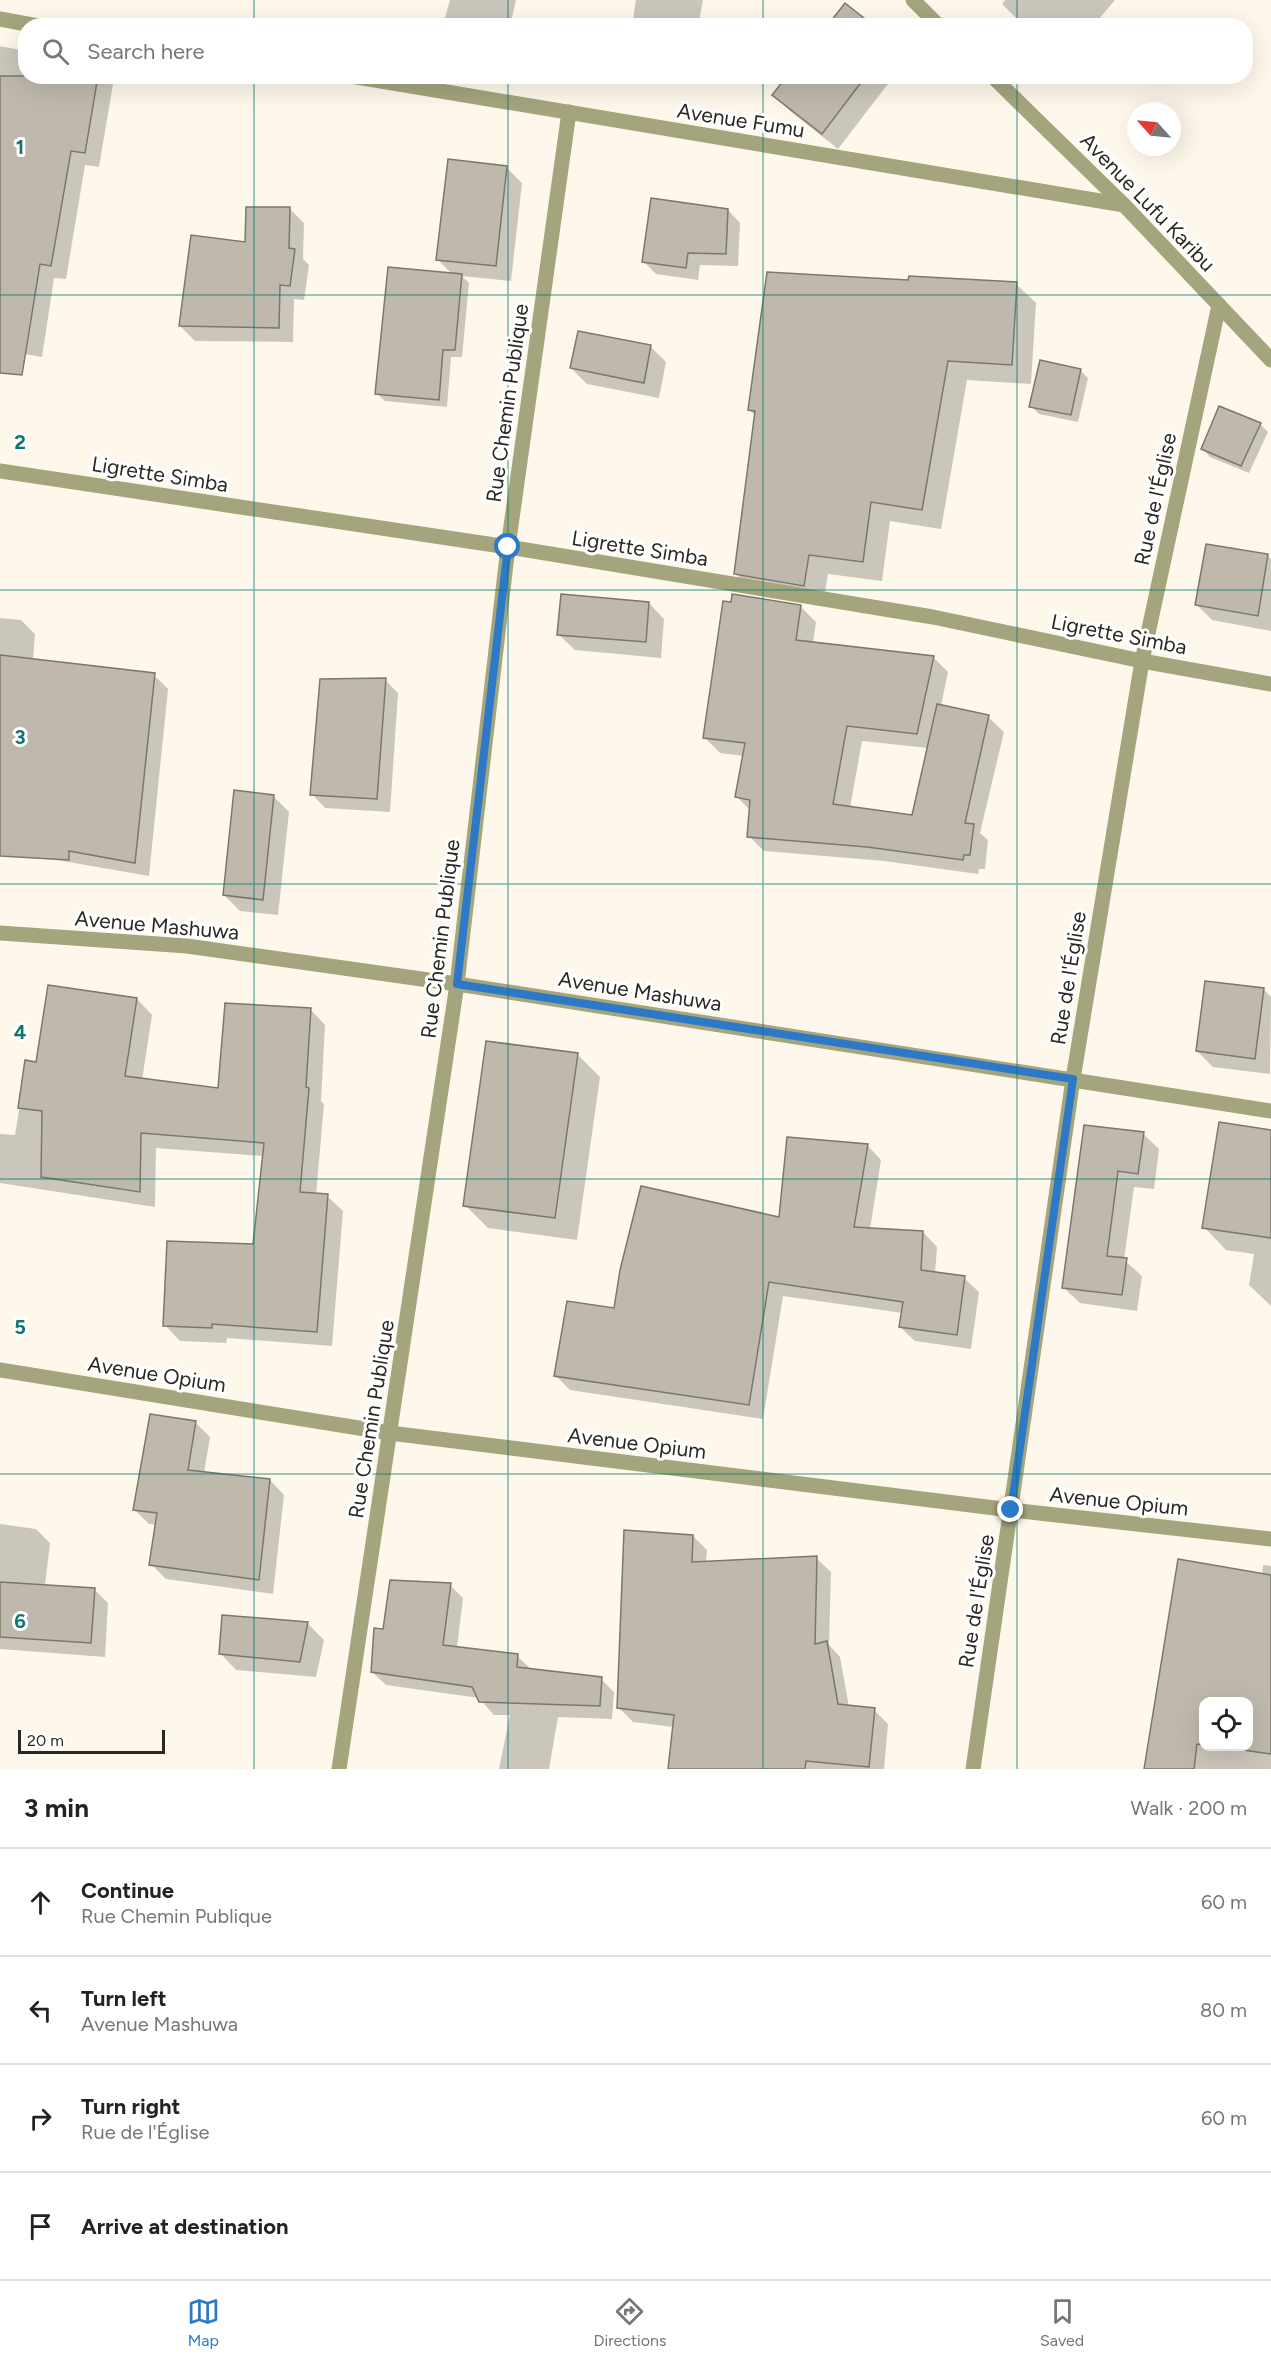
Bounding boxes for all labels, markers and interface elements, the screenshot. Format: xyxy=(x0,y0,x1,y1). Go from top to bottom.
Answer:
search box xyxy=(18,18,1253,84)
icon: search xyxy=(39,35,72,68)
text: Search here xyxy=(87,38,205,65)
street label: Avenue Fumu xyxy=(675,98,807,142)
north arrow xyxy=(1127,102,1181,156)
street label: Avenue Lufu Karibu xyxy=(1076,128,1220,276)
text: 1 xyxy=(16,135,24,159)
street label: Rue Chemin Publique xyxy=(481,302,533,504)
text: 2 xyxy=(14,430,26,454)
street label: Rue de l'Église xyxy=(1129,430,1181,568)
street label: Ligrette Simba xyxy=(90,451,230,497)
street label: Ligrette Simba xyxy=(570,525,710,571)
route start xyxy=(494,533,520,559)
street label: Ligrette Simba xyxy=(1049,609,1189,659)
text: 3 xyxy=(14,725,26,749)
street label: Rue Chemin Publique xyxy=(415,838,465,1040)
street label: Avenue Mashuwa xyxy=(74,905,240,945)
street label: Rue de l'Église xyxy=(1045,909,1091,1047)
street label: Avenue Mashuwa xyxy=(557,966,723,1016)
text: 4 xyxy=(14,1020,27,1044)
text: 5 xyxy=(14,1315,26,1339)
street label: Rue Chemin Publique xyxy=(343,1318,399,1520)
street label: Avenue Opium xyxy=(86,1351,228,1397)
street label: Avenue Opium xyxy=(566,1422,708,1464)
street label: Avenue Opium xyxy=(1048,1481,1190,1521)
route end xyxy=(997,1496,1023,1522)
street label: Rue de l'Église xyxy=(953,1532,999,1670)
text: 6 xyxy=(14,1609,26,1633)
map controls xyxy=(1199,1697,1253,1751)
button: locate xyxy=(1199,1697,1253,1751)
scale bar xyxy=(18,1727,165,1754)
text: 20 m xyxy=(27,1731,64,1750)
text: 3 min xyxy=(24,1792,89,1824)
text: Walk · 200 m xyxy=(1131,1796,1247,1820)
text: Continue xyxy=(81,1877,174,1904)
icon: ahead xyxy=(24,1886,57,1919)
text: 60 m xyxy=(1201,1890,1247,1914)
text: Rue Chemin Publique xyxy=(81,1904,272,1928)
text: Turn left xyxy=(81,1985,167,2012)
icon: left xyxy=(24,1994,57,2027)
text: 80 m xyxy=(1200,1998,1247,2022)
text: Avenue Mashuwa xyxy=(81,2012,238,2036)
text: Turn right xyxy=(81,2093,180,2120)
icon: right xyxy=(24,2102,57,2135)
text: 60 m xyxy=(1201,2106,1247,2130)
text: Rue de l'Église xyxy=(81,2120,209,2144)
icon: arrive xyxy=(24,2210,57,2243)
text: Arrive at destination xyxy=(81,2213,289,2240)
tab: Map xyxy=(187,2295,220,2350)
tab: Directions xyxy=(593,2295,666,2350)
tab: Saved xyxy=(1040,2295,1084,2350)

